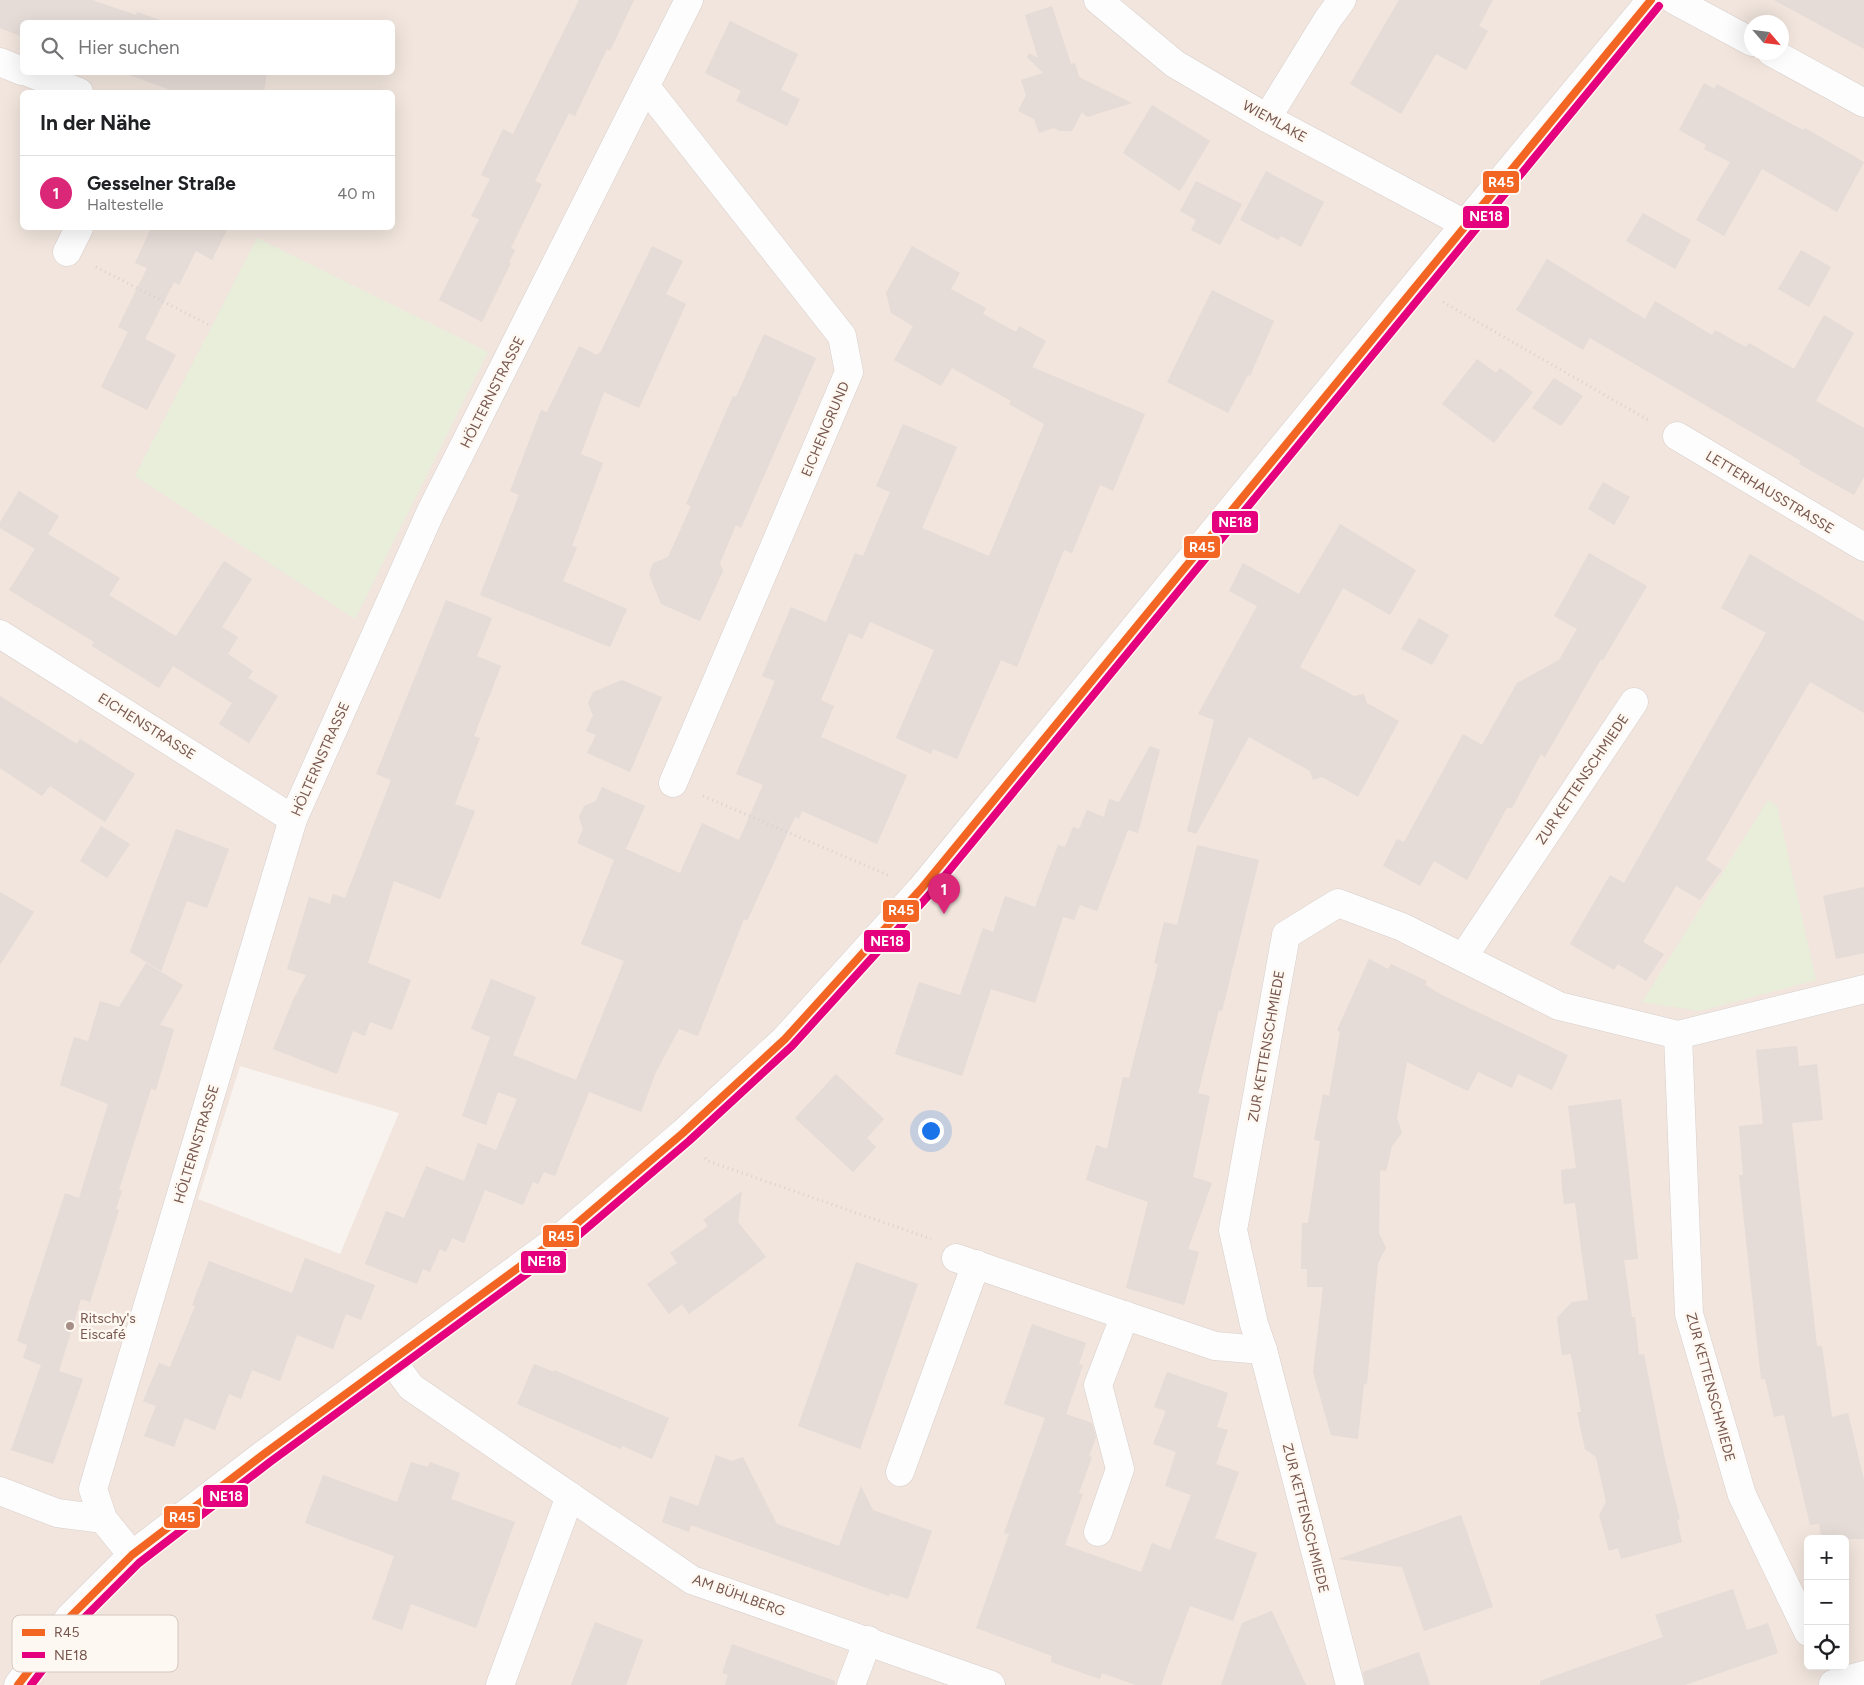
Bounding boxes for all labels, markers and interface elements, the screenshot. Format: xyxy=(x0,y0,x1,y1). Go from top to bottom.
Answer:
north arrow xyxy=(1744,15,1789,60)
search box xyxy=(20,20,395,75)
icon: search xyxy=(38,34,66,62)
text: Hier suchen xyxy=(78,36,179,59)
street label: WIEMLAKE xyxy=(1240,97,1310,146)
text: In der Nähe xyxy=(40,110,151,135)
line badge: R45 xyxy=(1482,170,1520,194)
text: Gesselner Straße xyxy=(87,172,236,195)
text: R45 xyxy=(1488,174,1514,191)
text: 1 xyxy=(53,184,59,203)
text: 40 m xyxy=(337,184,375,203)
text: Haltestelle xyxy=(87,195,163,214)
line badge: NE18 xyxy=(1462,205,1510,229)
text: NE18 xyxy=(1469,208,1503,225)
street label: HÖLTERNSTRASSE xyxy=(457,333,528,451)
street label: EICHENGRUND xyxy=(798,379,853,479)
street label: LETTERHAUSSTRASSE xyxy=(1703,447,1837,537)
line badge: NE18 xyxy=(1211,510,1259,534)
text: NE18 xyxy=(1218,514,1252,531)
line badge: R45 xyxy=(1183,535,1221,559)
text: R45 xyxy=(1189,539,1215,556)
street label: EICHENSTRASSE xyxy=(95,690,199,763)
street label: HÖLTERNSTRASSE xyxy=(288,699,353,819)
street label: ZUR KETTENSCHMIEDE xyxy=(1532,711,1632,848)
pin: 1 xyxy=(928,873,960,914)
line badge: R45 xyxy=(882,899,920,923)
text: R45 xyxy=(888,902,914,919)
line badge: NE18 xyxy=(863,929,911,953)
text: NE18 xyxy=(870,933,904,950)
street label: ZUR KETTENSCHMIEDE xyxy=(1245,969,1288,1123)
street label: HÖLTERNSTRASSE xyxy=(170,1083,223,1206)
your location xyxy=(918,1118,944,1144)
line badge: R45 xyxy=(542,1224,580,1248)
text: R45 xyxy=(548,1228,574,1245)
line badge: NE18 xyxy=(520,1250,567,1274)
text: NE18 xyxy=(527,1253,561,1270)
place label: Ritschy's Eiscafé xyxy=(80,1310,136,1343)
street label: ZUR KETTENSCHMIEDE xyxy=(1682,1311,1739,1463)
marker: Ritschy's Eiscafé xyxy=(64,1320,76,1332)
street label: ZUR KETTENSCHMIEDE xyxy=(1279,1442,1332,1595)
line badge: NE18 xyxy=(202,1484,249,1508)
text: NE18 xyxy=(209,1488,243,1505)
line badge: R45 xyxy=(163,1505,201,1529)
text: R45 xyxy=(169,1509,195,1526)
map controls xyxy=(1804,1535,1849,1670)
button: + xyxy=(1804,1535,1849,1580)
street label: AM BÜHLBERG xyxy=(690,1571,788,1620)
button: − xyxy=(1804,1580,1849,1625)
legend xyxy=(12,1615,178,1672)
text: R45 xyxy=(54,1624,80,1641)
button: locate xyxy=(1804,1625,1849,1670)
text: NE18 xyxy=(54,1647,88,1664)

